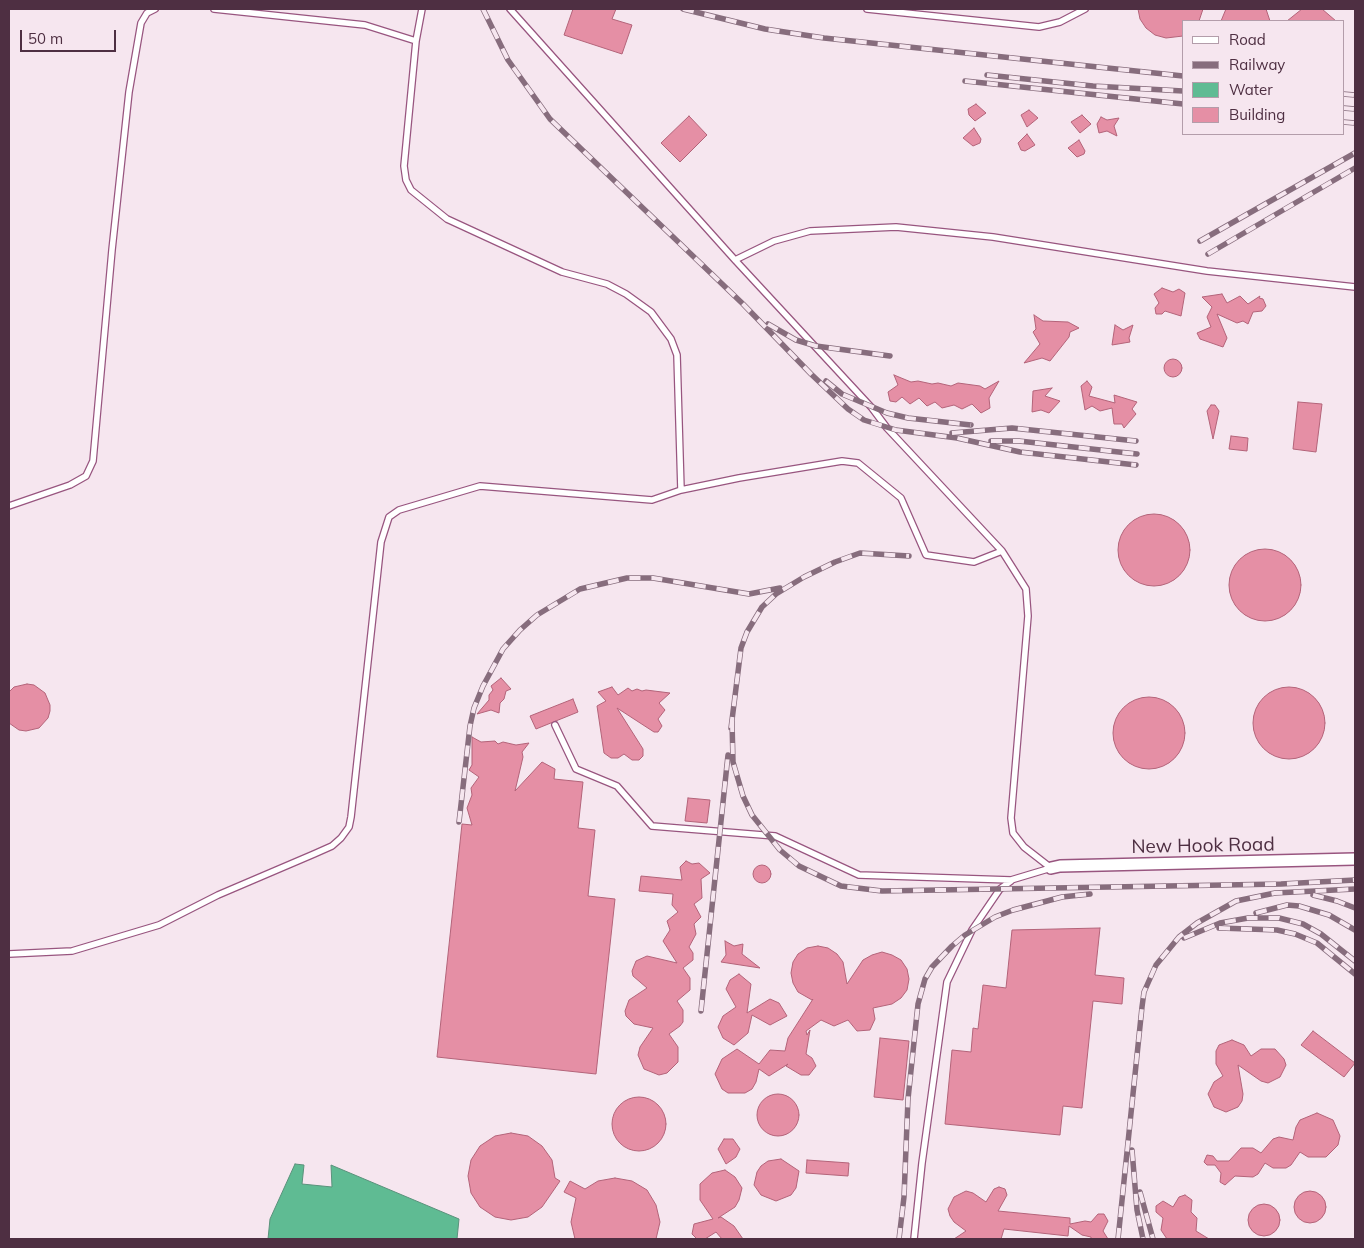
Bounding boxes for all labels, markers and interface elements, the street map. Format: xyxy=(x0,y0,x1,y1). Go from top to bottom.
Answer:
scale bar xyxy=(22,20,119,52)
legend xyxy=(1182,20,1344,135)
text: 50 m xyxy=(28,29,63,48)
text: Road xyxy=(1229,30,1266,49)
text: Railway xyxy=(1229,55,1285,74)
text: Water xyxy=(1229,80,1273,99)
text: Building xyxy=(1229,105,1285,124)
street label: New Hook Road xyxy=(1131,833,1275,859)

